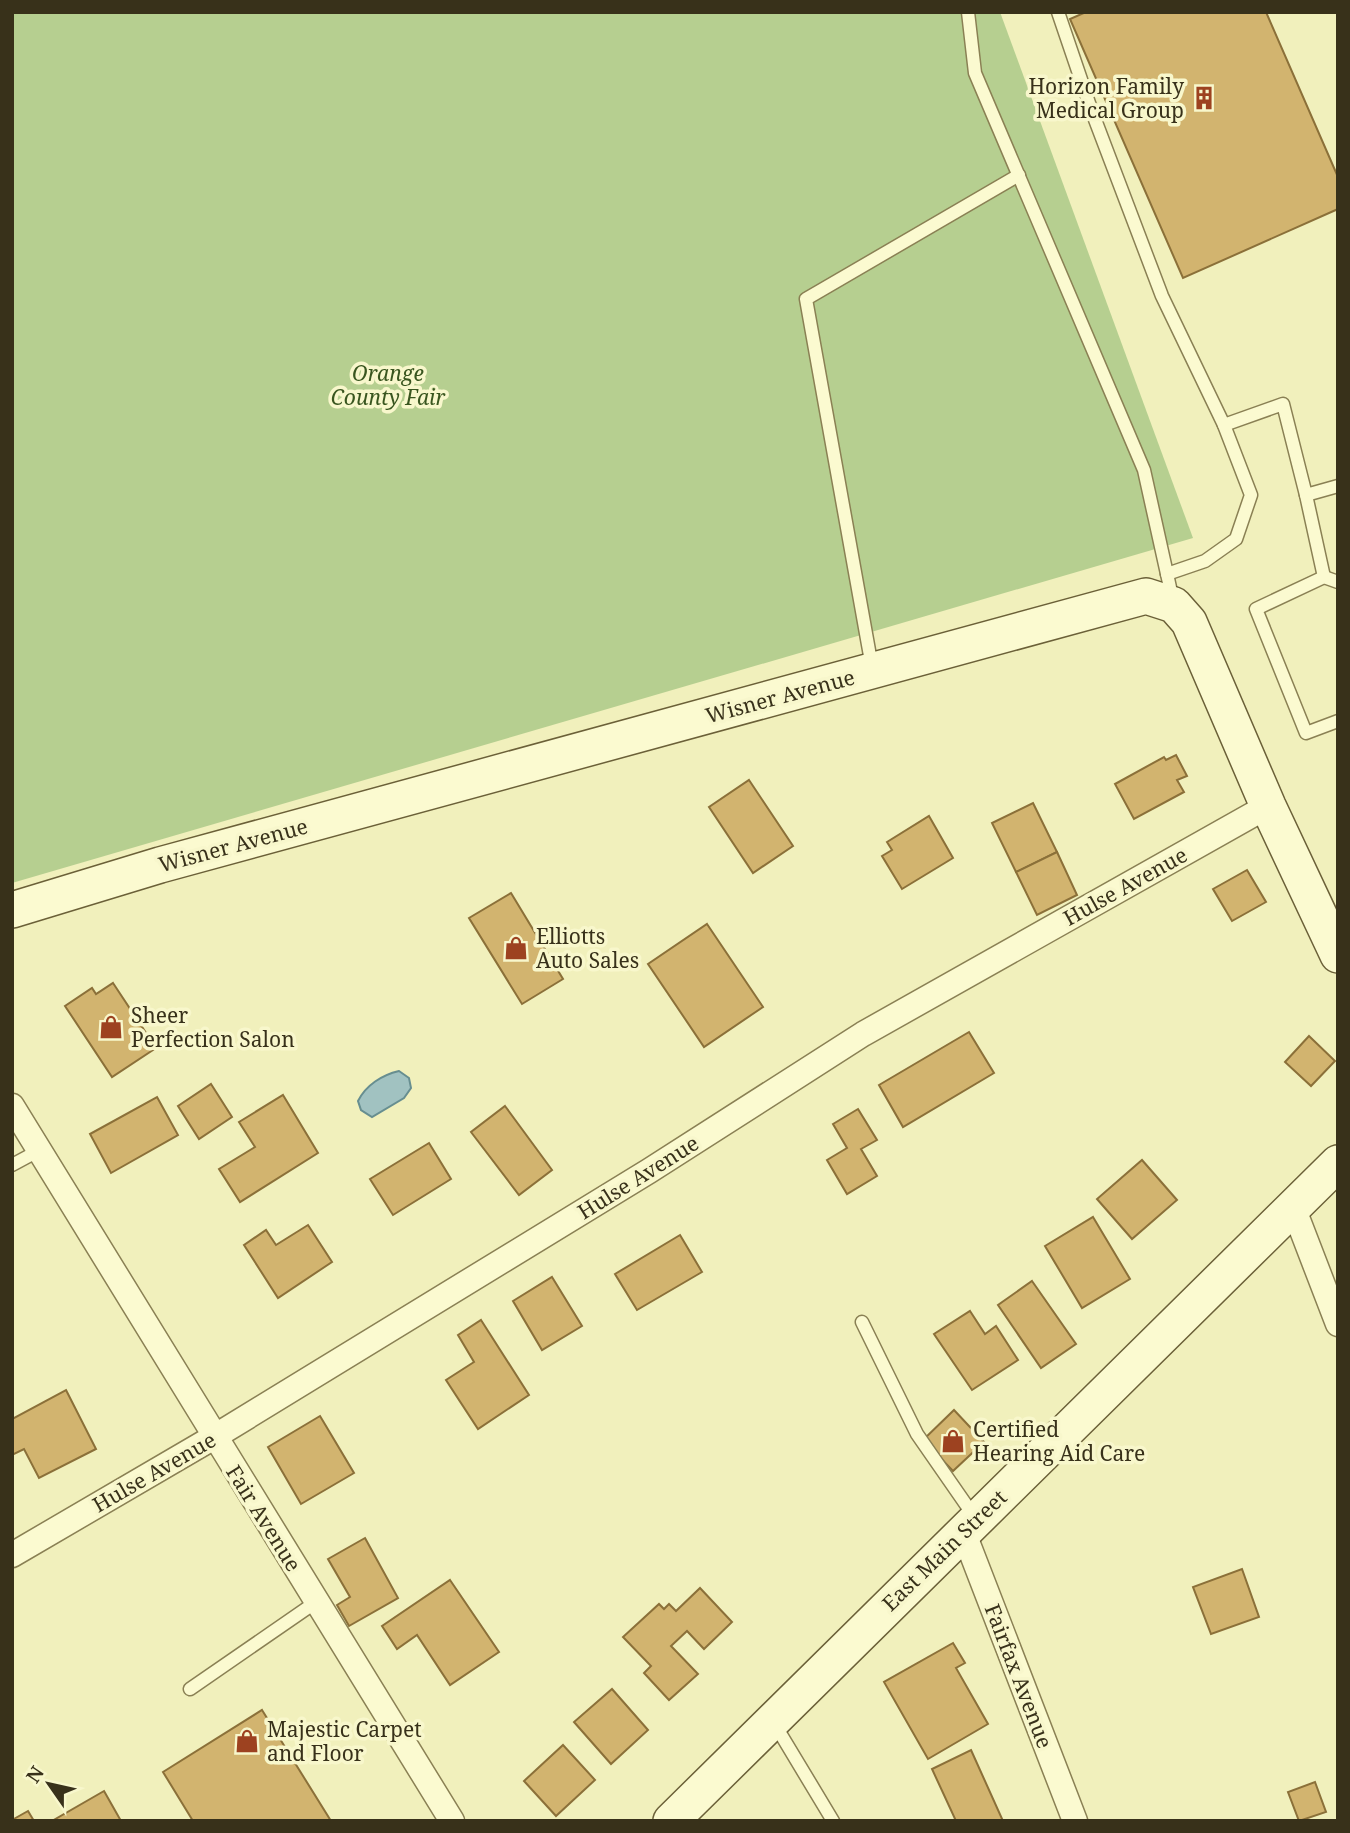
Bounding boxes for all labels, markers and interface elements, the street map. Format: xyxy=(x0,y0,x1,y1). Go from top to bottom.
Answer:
place label: Horizon Family Medical Group xyxy=(1028,72,1184,124)
building icon: Horizon Family Medical Group xyxy=(1190,84,1218,112)
park label: Orange County Fair xyxy=(331,359,445,411)
street label: Wisner Avenue xyxy=(702,663,858,729)
street label: Wisner Avenue xyxy=(155,812,311,878)
street label: Hulse Avenue xyxy=(1058,840,1192,932)
place label: Elliotts Auto Sales xyxy=(536,922,639,974)
shop icon: Elliotts Auto Sales xyxy=(502,934,530,962)
place label: Sheer Perfection Salon xyxy=(131,1001,295,1053)
shop icon: Sheer Perfection Salon xyxy=(97,1013,125,1041)
street label: Hulse Avenue xyxy=(572,1129,704,1225)
place label: Certified Hearing Aid Care xyxy=(973,1415,1145,1467)
street label: Hulse Avenue xyxy=(87,1425,221,1519)
shop icon: Certified Hearing Aid Care xyxy=(939,1427,967,1455)
street label: Fair Avenue xyxy=(220,1459,308,1577)
street label: East Main Street xyxy=(876,1483,1012,1617)
street label: Fairfax Avenue xyxy=(979,1600,1059,1752)
place label: Majestic Carpet and Floor xyxy=(267,1715,422,1767)
shop icon: Majestic Carpet and Floor xyxy=(233,1727,261,1755)
north arrow xyxy=(14,1749,84,1819)
text: N xyxy=(20,1761,50,1788)

